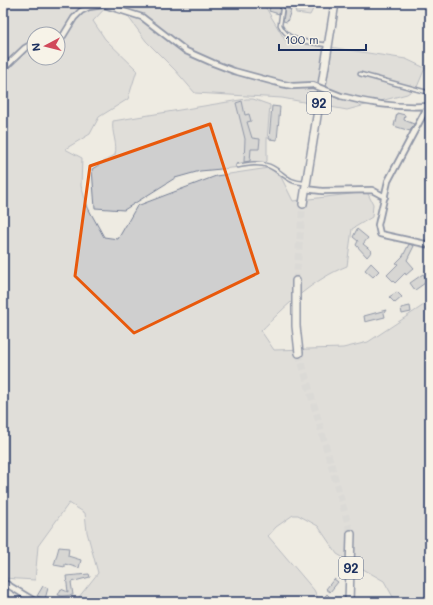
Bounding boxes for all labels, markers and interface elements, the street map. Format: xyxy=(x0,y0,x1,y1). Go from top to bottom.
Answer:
north arrow xyxy=(26,26,66,66)
scale bar xyxy=(279,26,366,52)
text: 100 m xyxy=(285,31,319,47)
text: N xyxy=(28,42,44,52)
road number: 92 xyxy=(307,92,331,114)
road number: 92 xyxy=(339,557,363,579)

